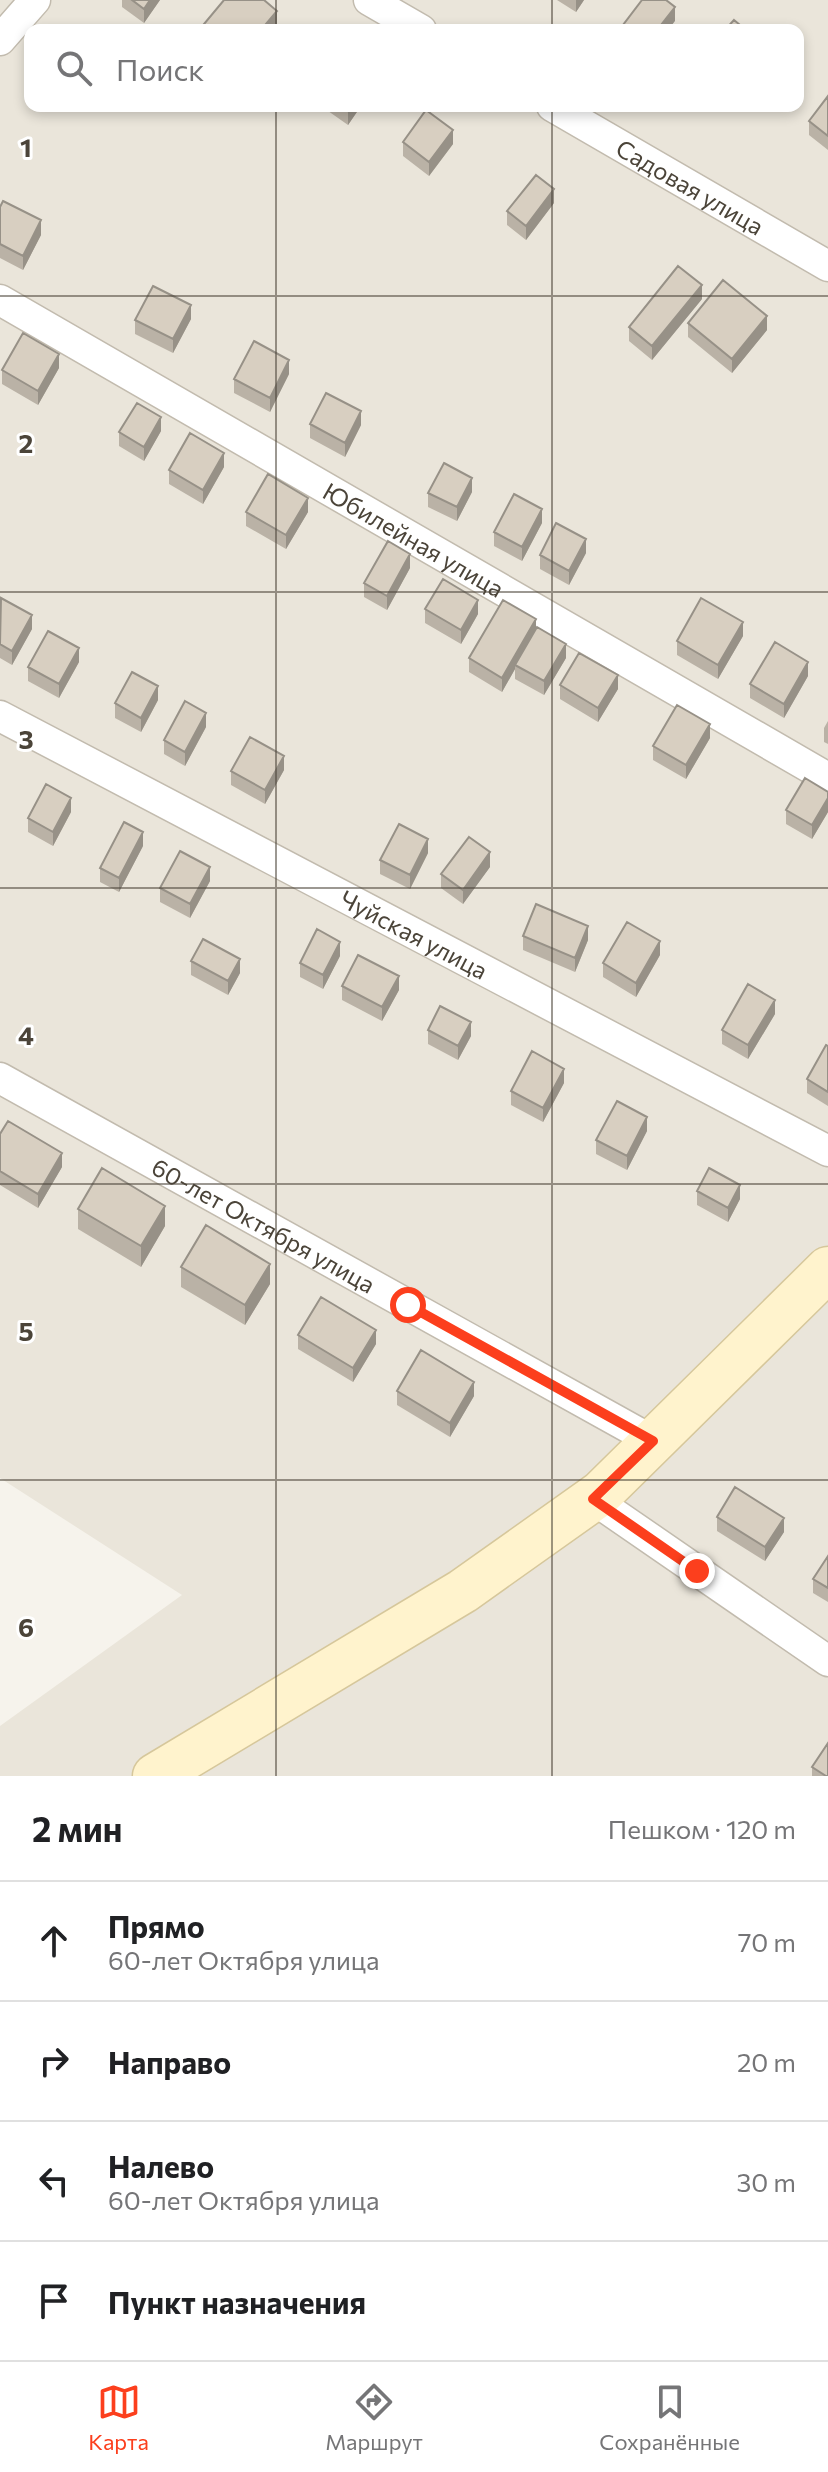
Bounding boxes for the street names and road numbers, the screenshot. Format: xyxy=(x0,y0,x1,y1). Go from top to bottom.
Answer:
street label: Садовая улица xyxy=(612,132,769,240)
street label: Юбилейная улица xyxy=(319,475,509,602)
street label: Чуйская улица xyxy=(336,883,493,984)
street label: 60-лет Октября улица xyxy=(147,1151,381,1298)

